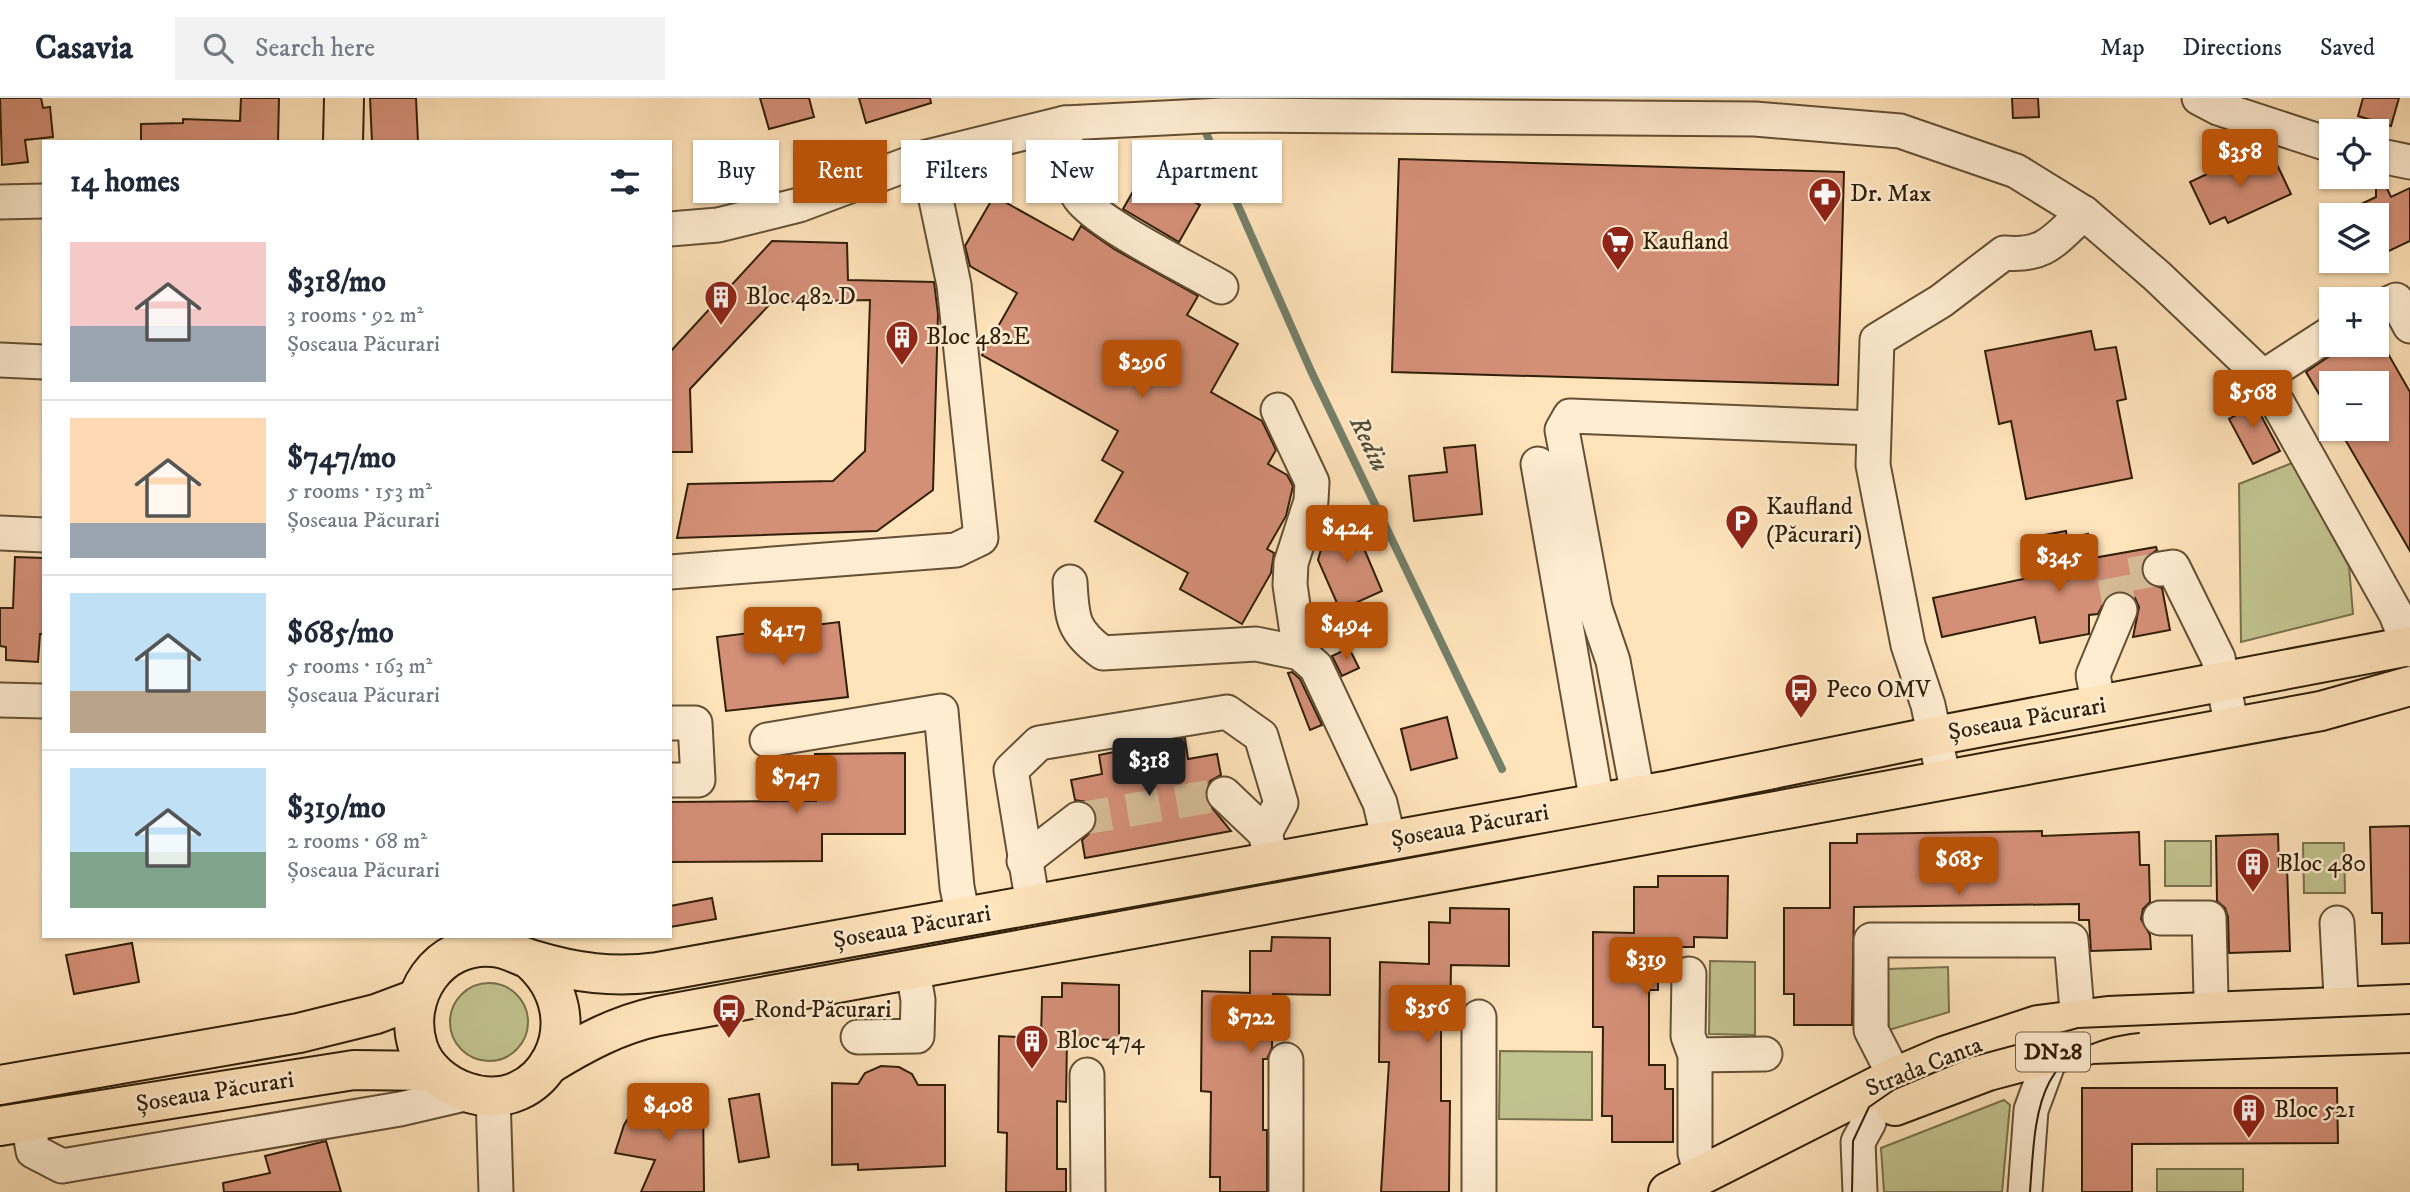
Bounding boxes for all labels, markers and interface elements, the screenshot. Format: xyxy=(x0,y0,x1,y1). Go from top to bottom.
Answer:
search box xyxy=(175,17,665,80)
text: Casavia xyxy=(35,28,133,69)
icon: search xyxy=(199,29,237,67)
text: Search here xyxy=(255,32,375,65)
text: Map xyxy=(2100,33,2145,63)
text: Directions xyxy=(2183,33,2282,63)
text: Saved xyxy=(2320,33,2375,63)
map controls xyxy=(2319,119,2389,441)
button: locate xyxy=(2319,119,2389,189)
pin: $358 xyxy=(2199,130,2281,189)
text: $358 xyxy=(2218,137,2262,166)
chip: Buy xyxy=(693,140,779,203)
chip: Rent xyxy=(793,140,887,203)
chip: Filters xyxy=(901,140,1012,203)
chip: New xyxy=(1026,140,1118,203)
chip: Apartment xyxy=(1132,140,1282,203)
icon: filters xyxy=(606,163,644,201)
text: 14 homes xyxy=(70,164,180,201)
pharmacy icon: Dr. Max xyxy=(1806,175,1844,224)
place label: Dr. Max xyxy=(1850,179,1931,209)
button: layers xyxy=(2319,203,2389,273)
supermarket icon: Kaufland xyxy=(1599,223,1637,272)
place label: Kaufland xyxy=(1642,227,1729,257)
text: $318/mo xyxy=(287,264,386,301)
icon: home xyxy=(126,270,210,354)
building icon: Bloc 482 D xyxy=(702,278,740,327)
place label: Bloc 482 D xyxy=(746,282,856,312)
button: + xyxy=(2319,287,2389,357)
text: 3 rooms · 92 m² xyxy=(287,301,424,330)
building icon: Bloc 482E xyxy=(883,318,921,367)
place label: Bloc 482E xyxy=(926,322,1030,352)
text: Șoseaua Păcurari xyxy=(287,330,440,359)
pin: $296 xyxy=(1101,341,1183,400)
text: $296 xyxy=(1118,348,1166,377)
pin: $568 xyxy=(2212,370,2294,430)
button: − xyxy=(2319,371,2389,441)
text: $568 xyxy=(2229,378,2277,407)
water label: Rediu xyxy=(1341,410,1397,477)
text: $747/mo xyxy=(287,440,396,477)
icon: home xyxy=(126,446,210,530)
text: 5 rooms · 153 m² xyxy=(287,477,432,506)
place label: Kaufland (Păcurari) xyxy=(1766,492,1862,550)
parking icon: Kaufland (Păcurari) xyxy=(1723,502,1761,551)
pin: $424 xyxy=(1306,505,1388,565)
text: Șoseaua Păcurari xyxy=(287,506,440,535)
text: $424 xyxy=(1322,513,1372,542)
pin: $345 xyxy=(2018,534,2100,594)
text: $345 xyxy=(2036,542,2082,571)
pin: $494 xyxy=(1305,602,1387,662)
pin: $417 xyxy=(742,608,824,667)
text: $494 xyxy=(1321,610,1371,639)
text: $685/mo xyxy=(287,615,394,652)
text: $417 xyxy=(760,615,806,644)
icon: home xyxy=(126,621,210,705)
text: 5 rooms · 163 m² xyxy=(287,652,433,681)
bus stop icon: Peco OMV xyxy=(1782,671,1820,720)
place label: Peco OMV xyxy=(1826,675,1931,705)
text: Șoseaua Păcurari xyxy=(287,681,440,710)
street label: Șoseaua Păcurari xyxy=(1946,690,2108,748)
pin: $318 xyxy=(1108,738,1190,798)
text: $318 xyxy=(1128,746,1170,775)
pin: $747 xyxy=(755,756,837,815)
text: $747 xyxy=(772,763,820,792)
text: $319/mo xyxy=(287,790,386,827)
icon: home xyxy=(126,796,210,880)
street label: Șoseaua Păcurari xyxy=(1389,797,1551,855)
text: 2 rooms · 68 m² xyxy=(287,827,427,856)
pin: $685 xyxy=(1918,838,2000,897)
text: $685 xyxy=(1935,845,1983,874)
building icon: Bloc 480 xyxy=(2234,845,2272,894)
place label: Bloc 480 xyxy=(2278,849,2366,879)
text: Șoseaua Păcurari xyxy=(287,856,440,885)
street label: Șoseaua Păcurari xyxy=(831,898,993,956)
pin: $319 xyxy=(1605,937,1687,997)
text: $319 xyxy=(1626,945,1666,974)
pin: $356 xyxy=(1386,986,1468,1045)
bus stop icon: Rond Păcurari xyxy=(710,991,748,1040)
text: $356 xyxy=(1405,993,1449,1022)
place label: Rond Păcurari xyxy=(754,995,891,1025)
pin: $722 xyxy=(1210,996,1292,1055)
text: $722 xyxy=(1227,1003,1275,1032)
building icon: Bloc 474 xyxy=(1013,1022,1051,1071)
place label: Bloc 474 xyxy=(1056,1026,1146,1056)
street label: Strada Canta xyxy=(1861,1030,1987,1104)
road number: DN28 xyxy=(2016,1032,2090,1071)
street label: Șoseaua Păcurari xyxy=(134,1065,296,1119)
pin: $408 xyxy=(627,1084,709,1143)
text: $408 xyxy=(643,1091,693,1120)
building icon: Bloc 521 xyxy=(2230,1091,2268,1140)
place label: Bloc 521 xyxy=(2274,1095,2356,1125)

